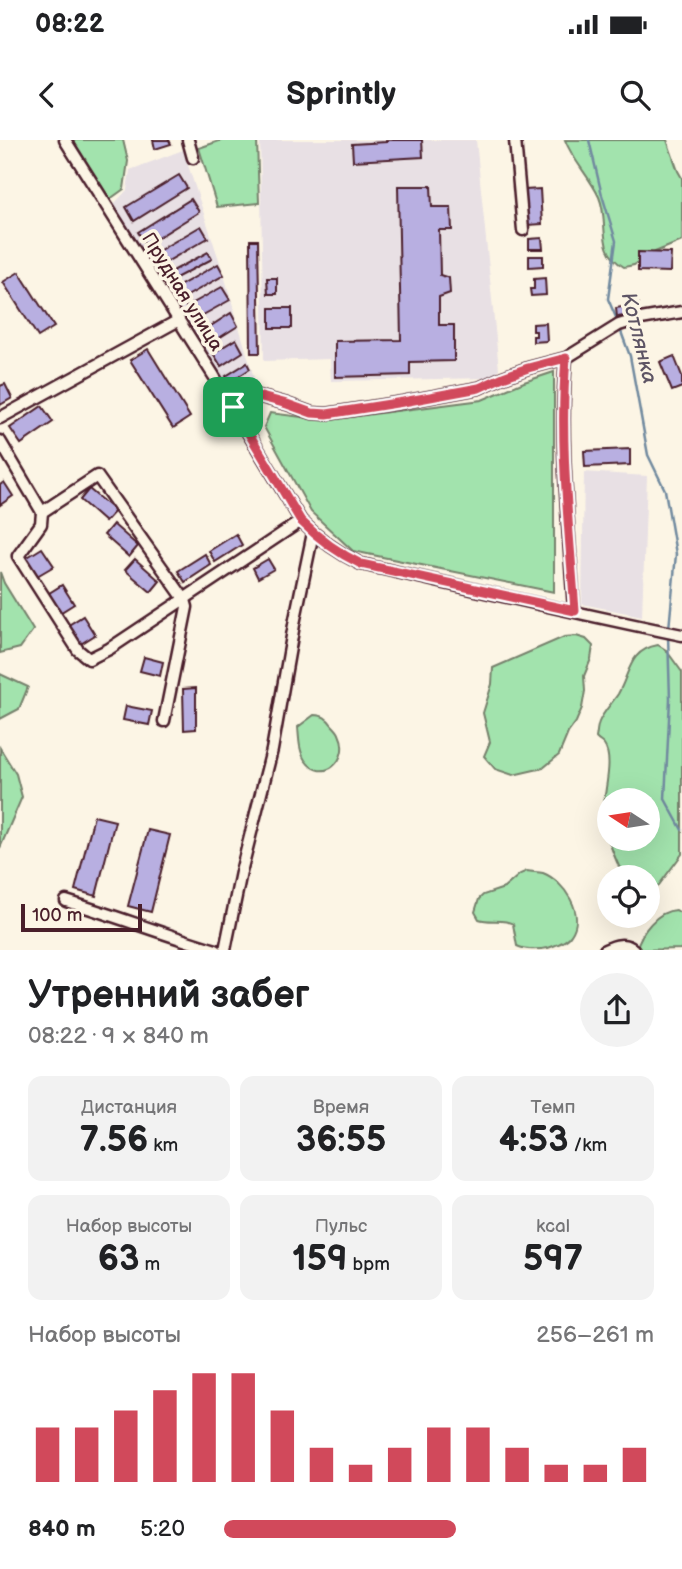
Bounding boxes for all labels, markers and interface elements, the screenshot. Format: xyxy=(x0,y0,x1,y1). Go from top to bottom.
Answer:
text: 08:22 xyxy=(35,9,104,40)
text: Sprintly xyxy=(286,75,396,114)
icon: back xyxy=(28,76,66,114)
icon: search xyxy=(616,76,654,114)
street label: Прудная улица xyxy=(136,228,228,356)
water label: Котлянка xyxy=(616,290,662,386)
pin xyxy=(203,377,263,437)
icon: arrive xyxy=(214,388,252,426)
north arrow xyxy=(597,788,660,850)
map controls xyxy=(597,788,660,928)
button: locate xyxy=(597,865,660,928)
scale bar xyxy=(21,900,142,932)
text: 100 m xyxy=(32,904,83,927)
text: Утренний забег xyxy=(28,973,310,1018)
button: share xyxy=(580,973,654,1047)
text: 08:22 · 9 × 840 m xyxy=(28,1022,209,1050)
text: Дистанция xyxy=(81,1096,177,1119)
text: Время xyxy=(313,1096,369,1119)
text: Темп xyxy=(530,1096,576,1119)
text: 7.56 xyxy=(80,1119,148,1162)
text: 36:55 xyxy=(296,1119,386,1162)
text: 4:53 xyxy=(499,1119,568,1162)
text: km xyxy=(148,1134,178,1157)
text: /km xyxy=(568,1134,607,1157)
text: Набор высоты xyxy=(66,1215,192,1238)
text: Пульс xyxy=(315,1215,367,1238)
text: kcal xyxy=(536,1215,570,1238)
text: 63 xyxy=(98,1238,139,1281)
text: 159 xyxy=(292,1238,347,1281)
text: 597 xyxy=(523,1238,583,1281)
text: m xyxy=(139,1253,160,1276)
text: bpm xyxy=(347,1253,390,1276)
text: Набор высоты xyxy=(28,1321,181,1349)
text: 256–261 m xyxy=(536,1321,654,1349)
text: 840 m xyxy=(28,1515,96,1543)
text: 5:20 xyxy=(140,1515,185,1543)

